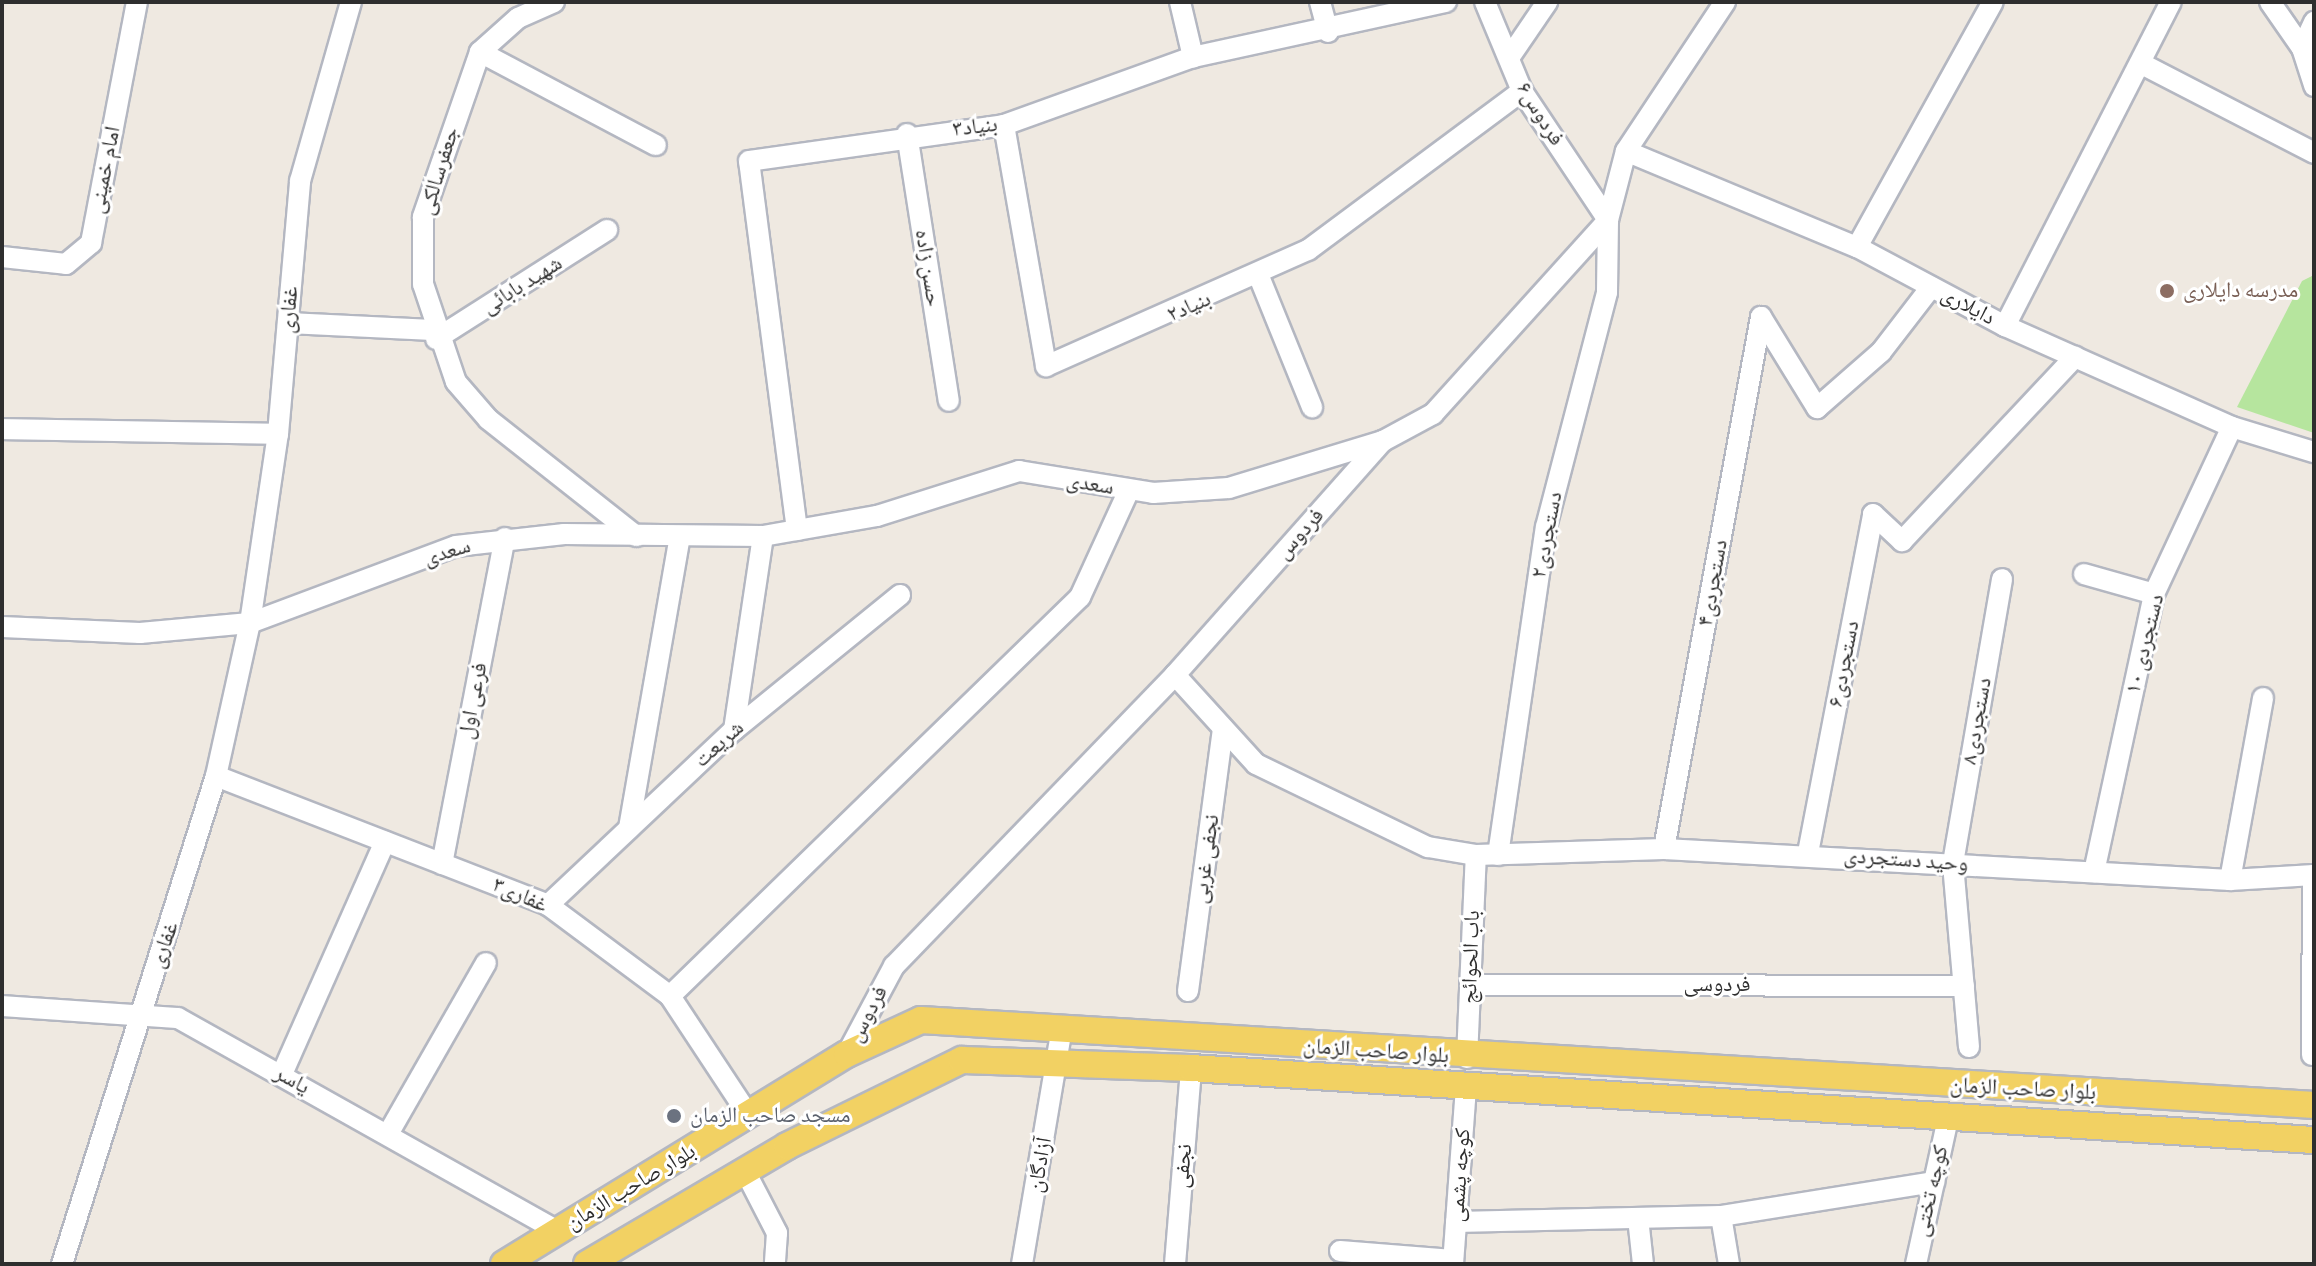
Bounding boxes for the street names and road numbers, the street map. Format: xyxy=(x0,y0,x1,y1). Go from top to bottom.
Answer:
street label: فردوس۶ xyxy=(1510,77,1570,151)
street label: بنیاد۳ xyxy=(951,111,999,143)
street label: امام خمینی xyxy=(84,124,126,216)
street label: جعفرسالکی xyxy=(413,124,465,218)
street label: حسن زاده xyxy=(909,228,947,308)
street label: شهید بابائی xyxy=(477,250,567,320)
street label: دایلاری xyxy=(1936,281,2000,331)
street label: غفاری xyxy=(274,285,304,335)
street label: بنیاد۲ xyxy=(1163,286,1215,328)
street label: سعدی xyxy=(1064,467,1116,501)
street label: دستجردی۲ xyxy=(1526,489,1568,581)
street label: فردوس xyxy=(1270,503,1330,565)
street label: سعدی xyxy=(420,532,474,572)
street label: دستجردی۴ xyxy=(1692,538,1734,628)
street label: دستجردی ۱۰ xyxy=(2120,591,2170,697)
street label: دستجردی۶ xyxy=(1823,618,1865,710)
street label: فرعی اول xyxy=(453,661,493,741)
street label: دستجردی۸ xyxy=(1956,676,1998,766)
street label: شریعت xyxy=(689,715,749,773)
street label: نجفی غربی xyxy=(1187,813,1225,905)
street label: وحید دستجردی xyxy=(1843,842,1969,878)
street label: غفاری۳ xyxy=(489,872,551,918)
street label: باب الحوائج xyxy=(1456,910,1486,1004)
street label: غفاری xyxy=(144,918,184,972)
street label: فردوسی xyxy=(1683,972,1751,998)
street label: فردوس xyxy=(842,981,894,1047)
street label: بلوار صاحب الزمان xyxy=(1302,1033,1450,1069)
street label: یاسر xyxy=(270,1060,314,1100)
street label: بلوار صاحب الزمان xyxy=(1949,1072,2097,1106)
street label: کوچه پشمی xyxy=(1444,1127,1476,1223)
street label: آزادگان xyxy=(1022,1135,1058,1195)
street label: بلوار صاحب الزمان xyxy=(561,1138,701,1236)
street label: نجفی xyxy=(1168,1143,1198,1189)
street label: کوچه تختی xyxy=(1908,1143,1954,1239)

